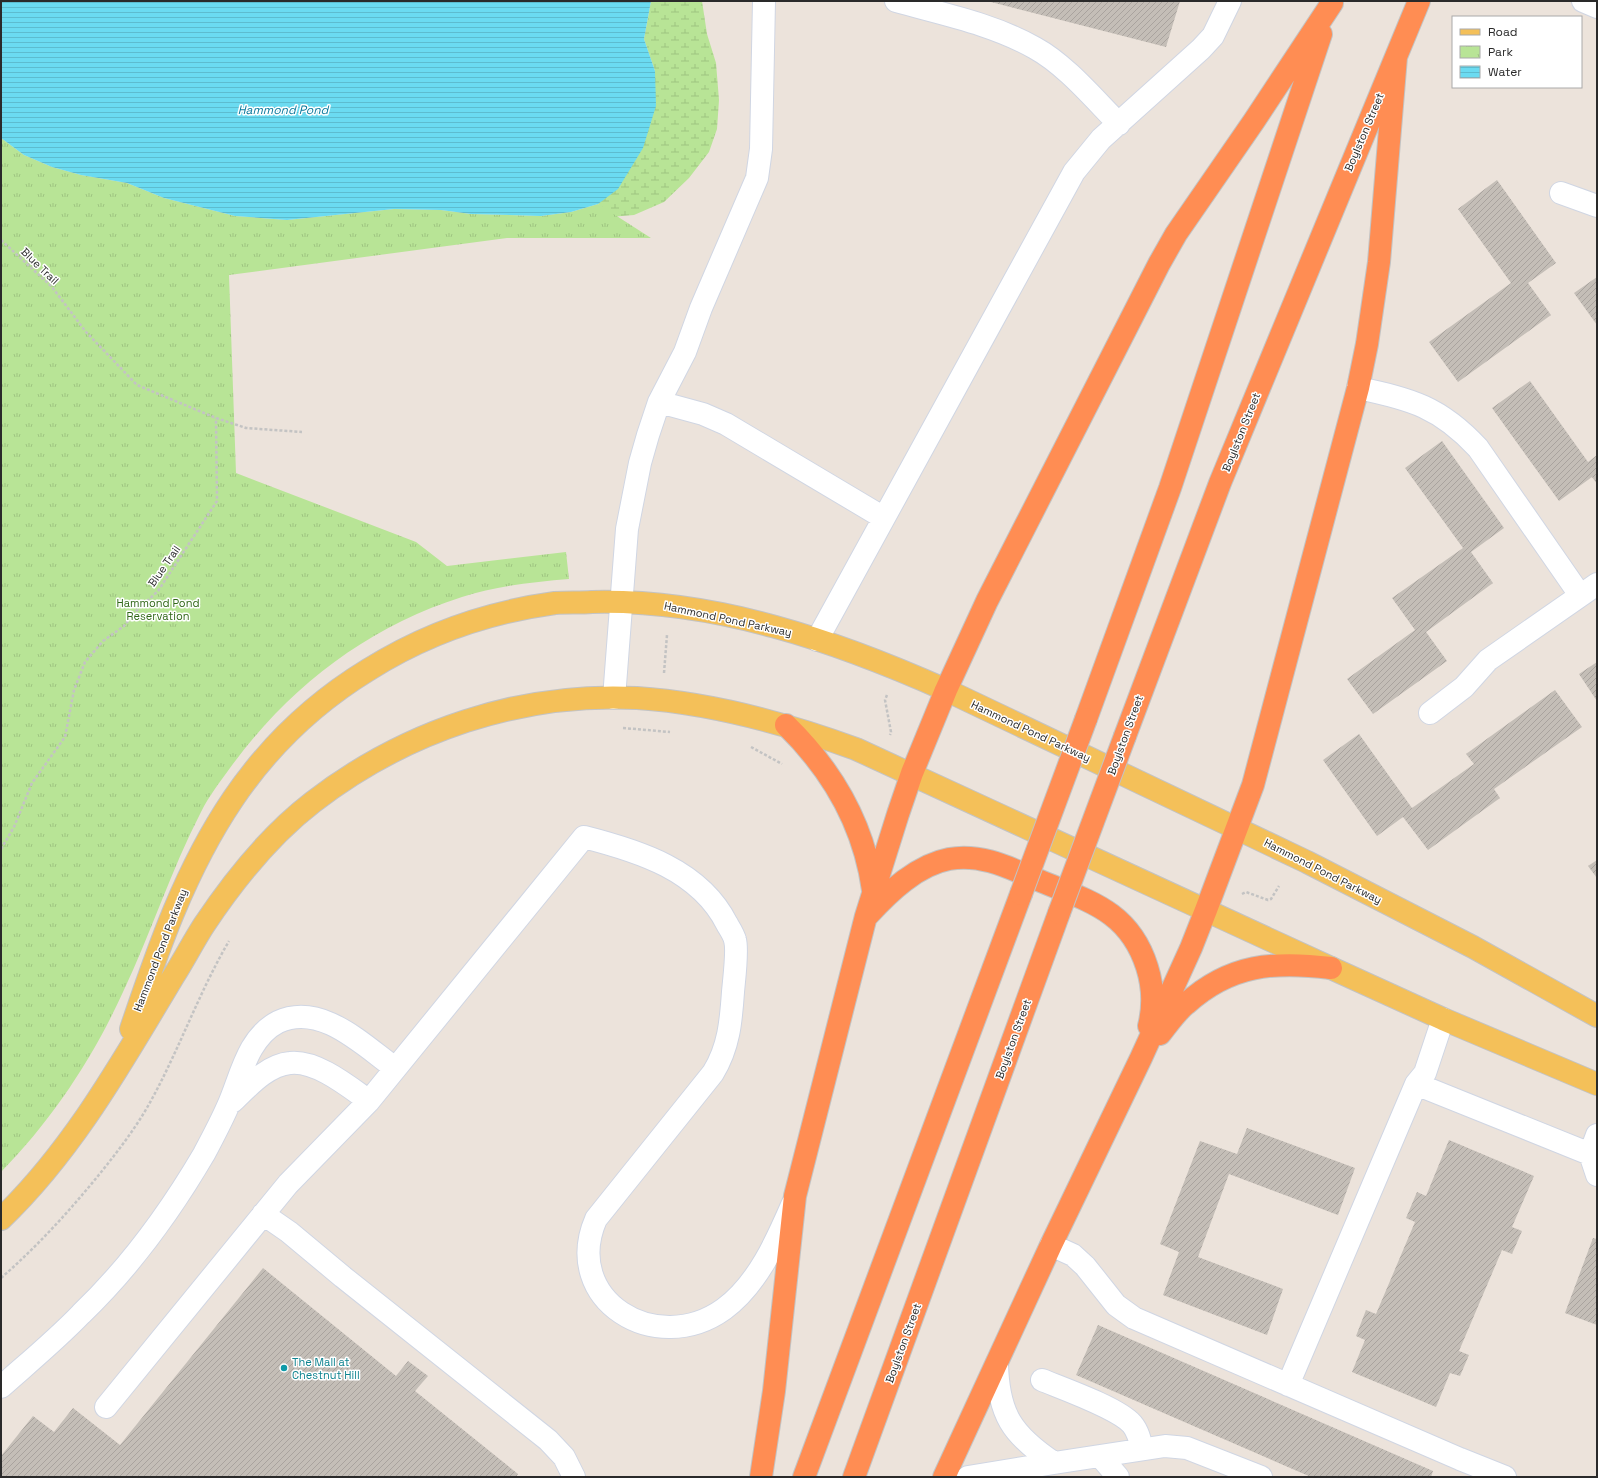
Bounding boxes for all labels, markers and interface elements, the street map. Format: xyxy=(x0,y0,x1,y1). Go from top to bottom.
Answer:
legend xyxy=(1452,16,1582,88)
text: Road xyxy=(1488,24,1517,40)
text: Park xyxy=(1488,44,1513,60)
text: Water xyxy=(1488,64,1522,80)
street label: Boylston Street xyxy=(1341,91,1387,173)
water label: Hammond Pond xyxy=(238,102,330,118)
street label: Blue Trail xyxy=(18,245,62,287)
street label: Boylston Street xyxy=(1219,390,1263,474)
street label: Blue Trail xyxy=(145,543,183,589)
park label: Hammond Pond Reservation xyxy=(117,596,199,623)
street label: Hammond Pond Parkway xyxy=(663,599,793,639)
street label: Boylston Street xyxy=(1104,693,1146,777)
street label: Hammond Pond Parkway xyxy=(969,697,1093,765)
street label: Hammond Pond Parkway xyxy=(1262,835,1384,907)
street label: Hammond Pond Parkway xyxy=(130,887,190,1013)
street label: Boylston Street xyxy=(992,997,1034,1081)
street label: Boylston Street xyxy=(882,1301,924,1385)
place label: The Mall at Chestnut Hill xyxy=(292,1355,360,1382)
marker: The Mall at Chestnut Hill xyxy=(279,1363,289,1373)

